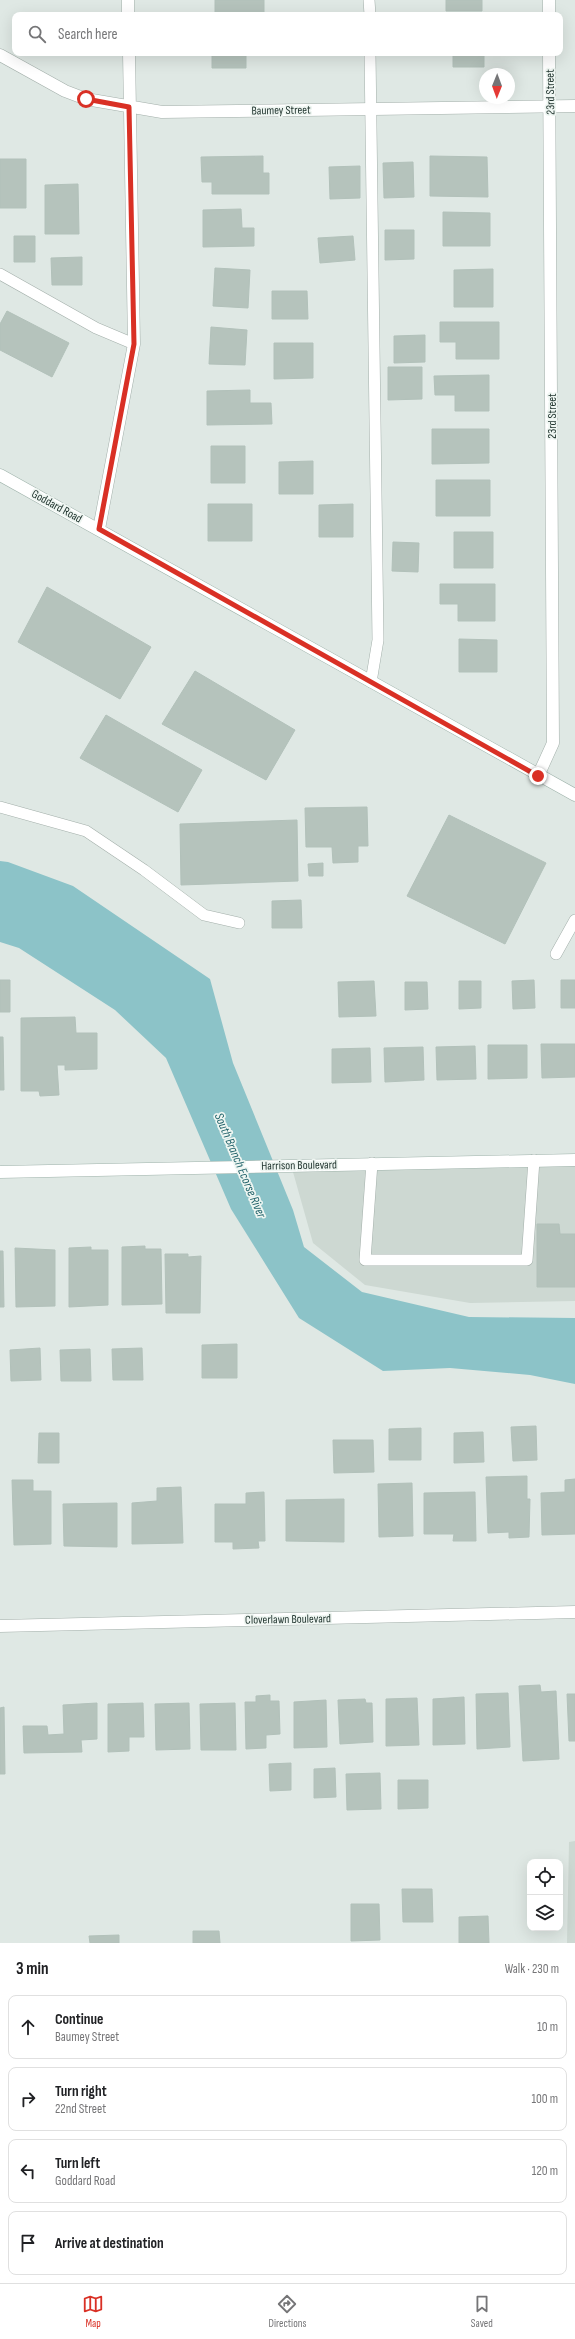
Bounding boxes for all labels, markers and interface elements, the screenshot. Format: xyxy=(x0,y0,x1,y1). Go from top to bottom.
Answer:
search box xyxy=(12,12,563,56)
icon: search xyxy=(26,23,48,45)
text: Search here xyxy=(58,25,118,44)
north arrow xyxy=(479,68,515,104)
street label: 23rd Street xyxy=(543,69,558,115)
route start xyxy=(77,90,95,108)
street label: Baumey Street xyxy=(251,102,311,119)
street label: 23rd Street xyxy=(545,393,560,439)
street label: Goddard Road xyxy=(29,486,85,527)
route end xyxy=(529,767,547,785)
water label: South Branch Ecorse River xyxy=(211,1111,270,1222)
street label: Harrison Boulevard xyxy=(261,1157,337,1174)
street label: Cloverlawn Boulevard xyxy=(245,1611,331,1628)
map controls xyxy=(527,1859,563,1931)
button: locate xyxy=(527,1859,563,1895)
button: layers xyxy=(527,1895,563,1931)
text: 3 min xyxy=(16,1959,49,1979)
text: Walk · 230 m xyxy=(505,1961,559,1977)
text: Continue xyxy=(55,2010,104,2029)
icon: ahead xyxy=(17,2016,39,2038)
text: 10 m xyxy=(537,2019,558,2035)
text: Baumey Street xyxy=(55,2029,119,2045)
text: Turn right xyxy=(55,2082,107,2101)
icon: right xyxy=(17,2088,39,2110)
text: 100 m xyxy=(531,2091,558,2107)
text: 22nd Street xyxy=(55,2101,106,2117)
text: Turn left xyxy=(55,2154,100,2173)
icon: left xyxy=(17,2160,39,2182)
text: 120 m xyxy=(532,2163,558,2179)
text: Goddard Road xyxy=(55,2173,115,2189)
icon: arrive xyxy=(17,2232,39,2254)
text: Arrive at destination xyxy=(55,2234,164,2253)
tab: Map xyxy=(82,2293,104,2330)
tab: Directions xyxy=(269,2293,306,2330)
tab: Saved xyxy=(471,2293,493,2330)

